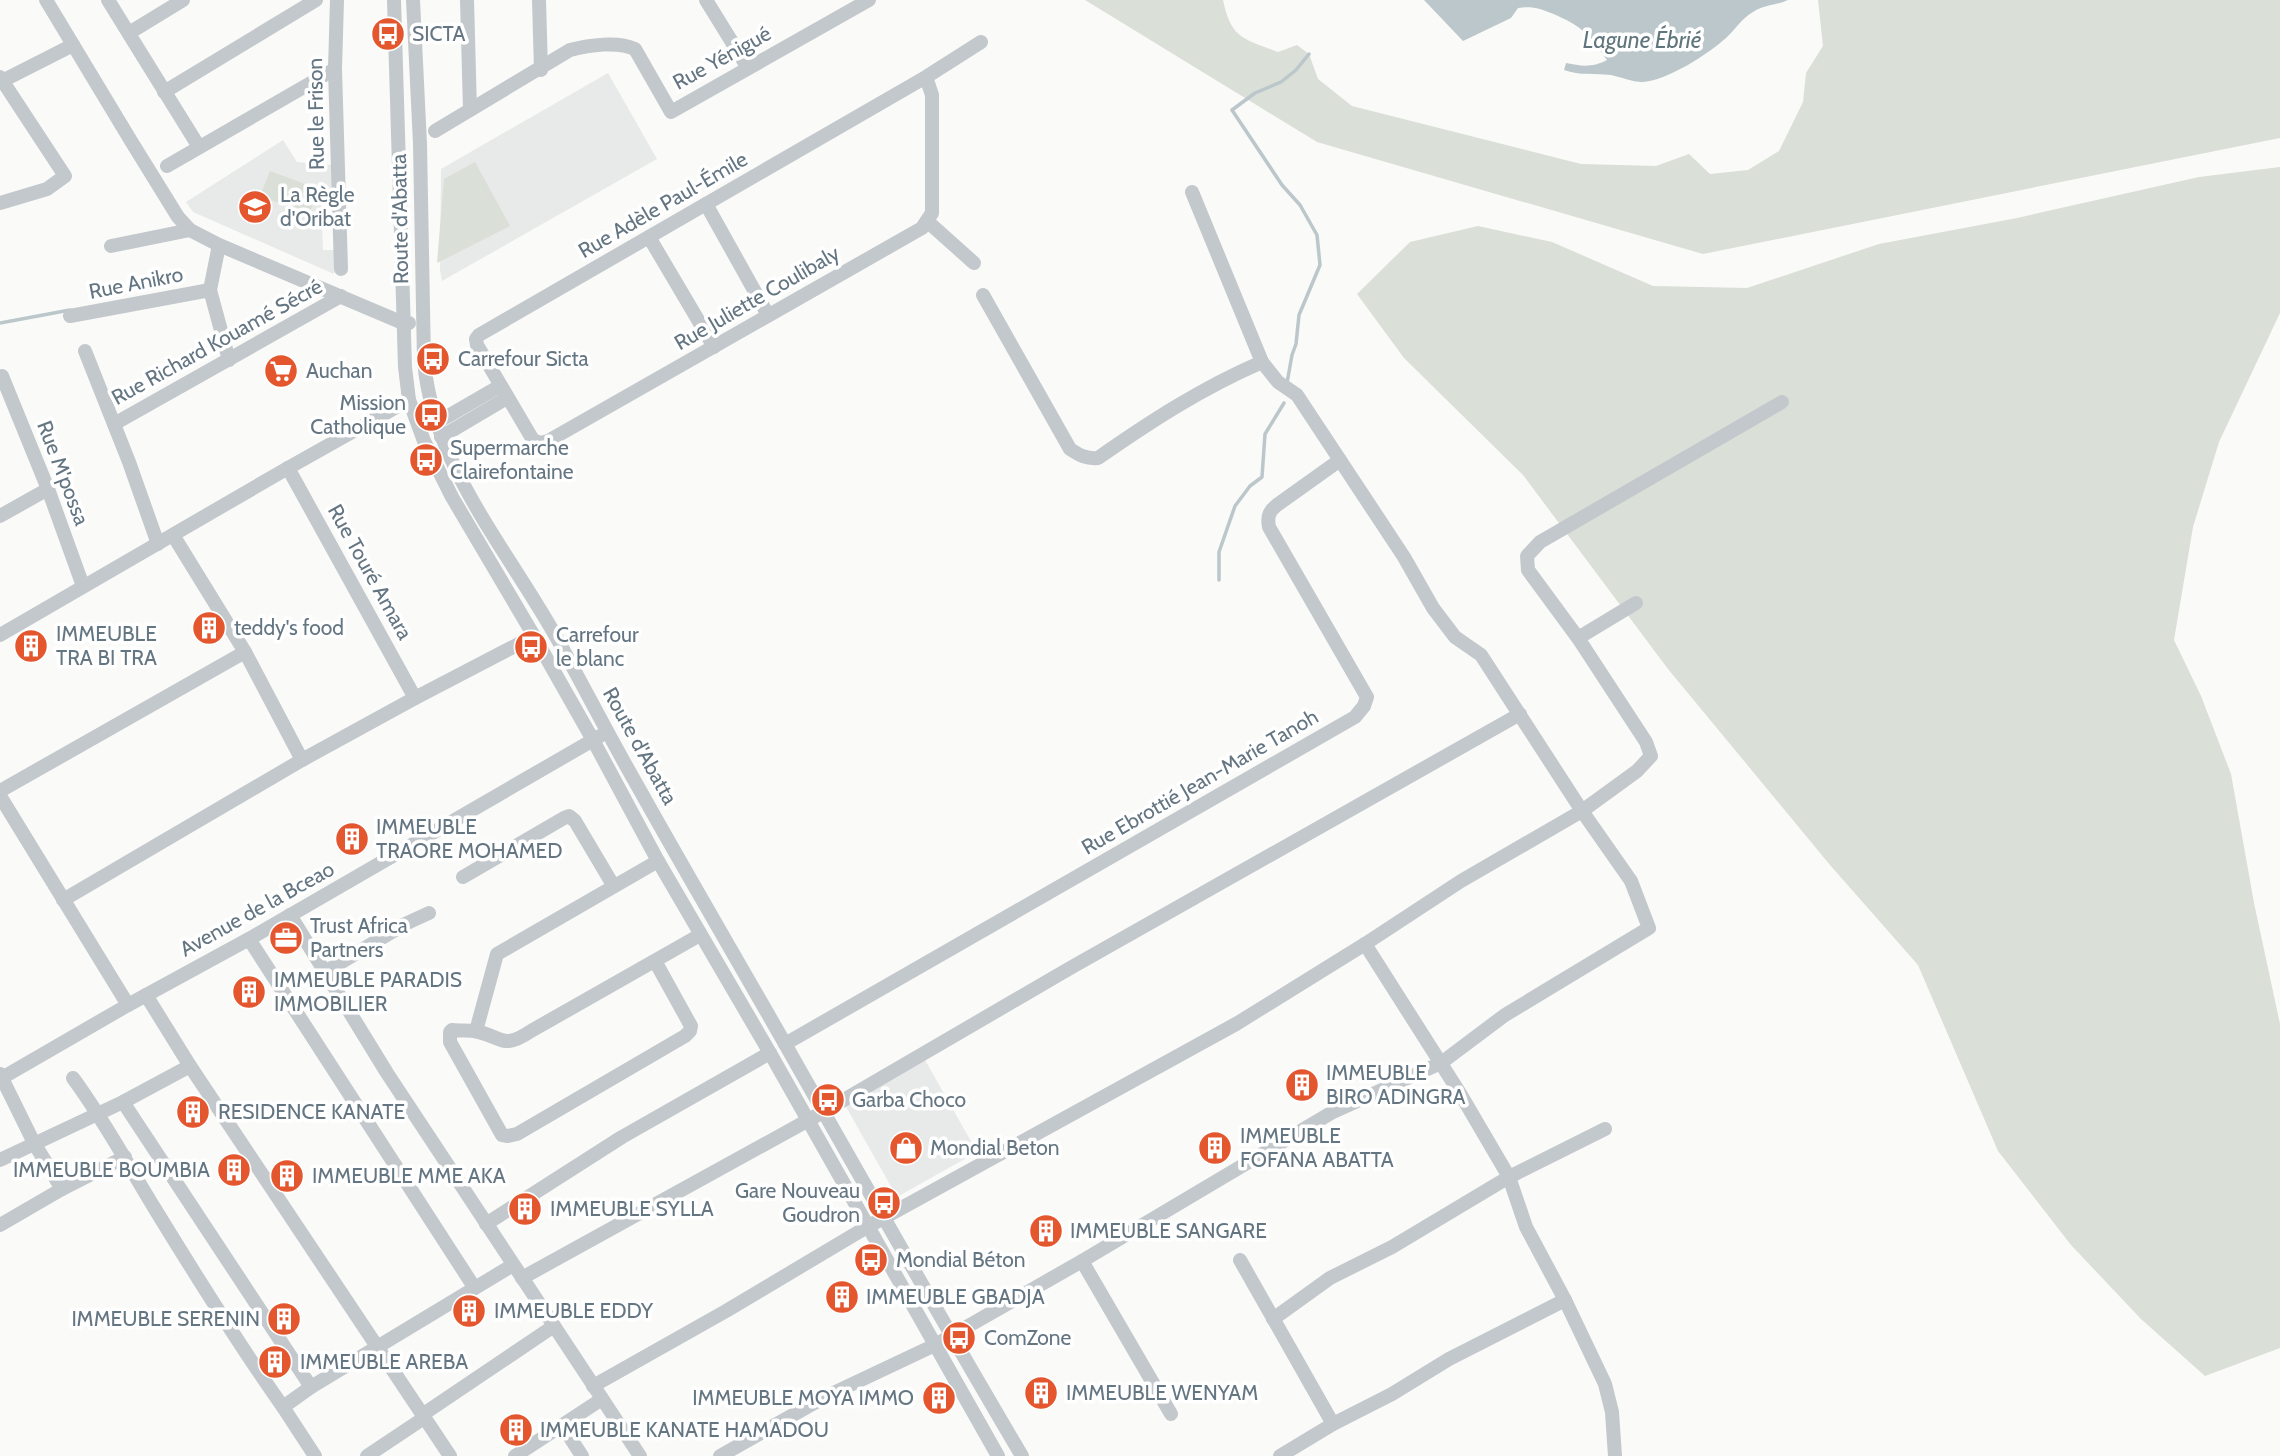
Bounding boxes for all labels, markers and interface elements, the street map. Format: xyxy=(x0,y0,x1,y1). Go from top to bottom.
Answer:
bus stop icon: SICTA xyxy=(369,15,407,53)
street label: Rue Yénigué xyxy=(668,20,775,95)
place label: SICTA xyxy=(412,21,466,46)
water label: Lagune Ébrié xyxy=(1583,24,1701,54)
street label: Rue le Frison xyxy=(302,58,329,170)
street label: Rue Adèle Paul-Émile xyxy=(574,146,752,263)
street label: Route d'Abatta xyxy=(386,154,413,284)
place label: La Règle d'Oribat xyxy=(280,182,355,231)
school or university icon: La Règle d'Oribat xyxy=(236,188,274,226)
street label: Rue Juliette Coulibaly xyxy=(670,240,844,355)
street label: Rue Anikro xyxy=(87,261,185,304)
street label: Rue Richard Kouamé Sécré xyxy=(107,273,327,410)
bus stop icon: Carrefour Sicta xyxy=(414,340,452,378)
place label: Carrefour Sicta xyxy=(458,346,589,371)
supermarket icon: Auchan xyxy=(262,352,300,390)
place label: Auchan xyxy=(306,358,372,383)
place label: Mission Catholique xyxy=(310,390,406,439)
bus stop icon: Mission Catholique xyxy=(412,396,450,434)
street label: Rue M'possa xyxy=(32,417,95,529)
place label: Supermarche Clairefontaine xyxy=(450,435,574,484)
bus stop icon: Supermarche Clairefontaine xyxy=(407,441,445,479)
street label: Rue Touré Amara xyxy=(323,500,418,644)
building icon: teddy's food xyxy=(190,609,228,647)
place label: teddy's food xyxy=(234,615,344,640)
place label: IMMEUBLE TRA BI TRA xyxy=(56,621,157,670)
place label: Carrefour le blanc xyxy=(556,622,639,671)
building icon: IMMEUBLE TRA BI TRA xyxy=(12,627,50,665)
bus stop icon: Carrefour le blanc xyxy=(512,628,550,666)
street label: Route d'Abatta xyxy=(598,683,683,809)
street label: Rue Ebrottié Jean-Marie Tanoh xyxy=(1077,704,1322,860)
place label: IMMEUBLE TRAORE MOHAMED xyxy=(376,814,562,863)
building icon: IMMEUBLE TRAORE MOHAMED xyxy=(333,820,371,858)
street label: Avenue de la Bceao xyxy=(175,856,338,961)
place label: Trust Africa Partners xyxy=(310,913,408,962)
office icon: Trust Africa Partners xyxy=(267,919,305,957)
place label: IMMEUBLE PARADIS IMMOBILIER xyxy=(274,967,462,1016)
building icon: IMMEUBLE PARADIS IMMOBILIER xyxy=(230,973,268,1011)
place label: IMMEUBLE BIRO ADINGRA xyxy=(1326,1060,1466,1109)
building icon: IMMEUBLE BIRO ADINGRA xyxy=(1283,1066,1321,1104)
bus stop icon: Garba Choco xyxy=(809,1081,847,1119)
place label: Garba Choco xyxy=(852,1087,966,1112)
building icon: RESIDENCE KANATE xyxy=(174,1093,212,1131)
place label: RESIDENCE KANATE xyxy=(218,1099,405,1124)
place label: IMMEUBLE FOFANA ABATTA xyxy=(1240,1123,1394,1172)
shop icon: Mondial Beton xyxy=(887,1129,925,1167)
building icon: IMMEUBLE FOFANA ABATTA xyxy=(1196,1129,1234,1167)
place label: Mondial Beton xyxy=(930,1135,1060,1160)
building icon: IMMEUBLE BOUMBIA xyxy=(215,1151,253,1189)
place label: IMMEUBLE BOUMBIA xyxy=(13,1157,210,1182)
building icon: IMMEUBLE MME AKA xyxy=(268,1157,306,1195)
place label: IMMEUBLE MME AKA xyxy=(312,1163,506,1188)
place label: Gare Nouveau Goudron xyxy=(735,1178,860,1227)
bus stop icon: Gare Nouveau Goudron xyxy=(865,1184,903,1222)
building icon: IMMEUBLE SYLLA xyxy=(506,1190,544,1228)
place label: IMMEUBLE SYLLA xyxy=(550,1196,714,1221)
building icon: IMMEUBLE SANGARE xyxy=(1027,1212,1065,1250)
place label: IMMEUBLE SANGARE xyxy=(1070,1218,1267,1243)
bus stop icon: Mondial Béton xyxy=(852,1241,890,1279)
place label: Mondial Béton xyxy=(896,1247,1026,1272)
building icon: IMMEUBLE GBADJA xyxy=(823,1278,861,1316)
place label: IMMEUBLE GBADJA xyxy=(866,1284,1045,1309)
building icon: IMMEUBLE EDDY xyxy=(450,1292,488,1330)
place label: IMMEUBLE EDDY xyxy=(494,1298,654,1323)
building icon: IMMEUBLE SERENIN xyxy=(265,1300,303,1338)
place label: IMMEUBLE SERENIN xyxy=(71,1306,260,1331)
bus stop icon: ComZone xyxy=(940,1319,978,1357)
place label: ComZone xyxy=(984,1325,1072,1350)
building icon: IMMEUBLE AREBA xyxy=(256,1343,294,1381)
place label: IMMEUBLE AREBA xyxy=(300,1349,468,1374)
building icon: IMMEUBLE WENYAM xyxy=(1022,1374,1060,1412)
building icon: IMMEUBLE MOYA IMMO xyxy=(920,1379,958,1417)
place label: IMMEUBLE WENYAM xyxy=(1066,1380,1258,1405)
place label: IMMEUBLE MOYA IMMO xyxy=(692,1385,914,1410)
building icon: IMMEUBLE KANATE HAMADOU xyxy=(497,1411,535,1449)
place label: IMMEUBLE KANATE HAMADOU xyxy=(540,1417,829,1442)

